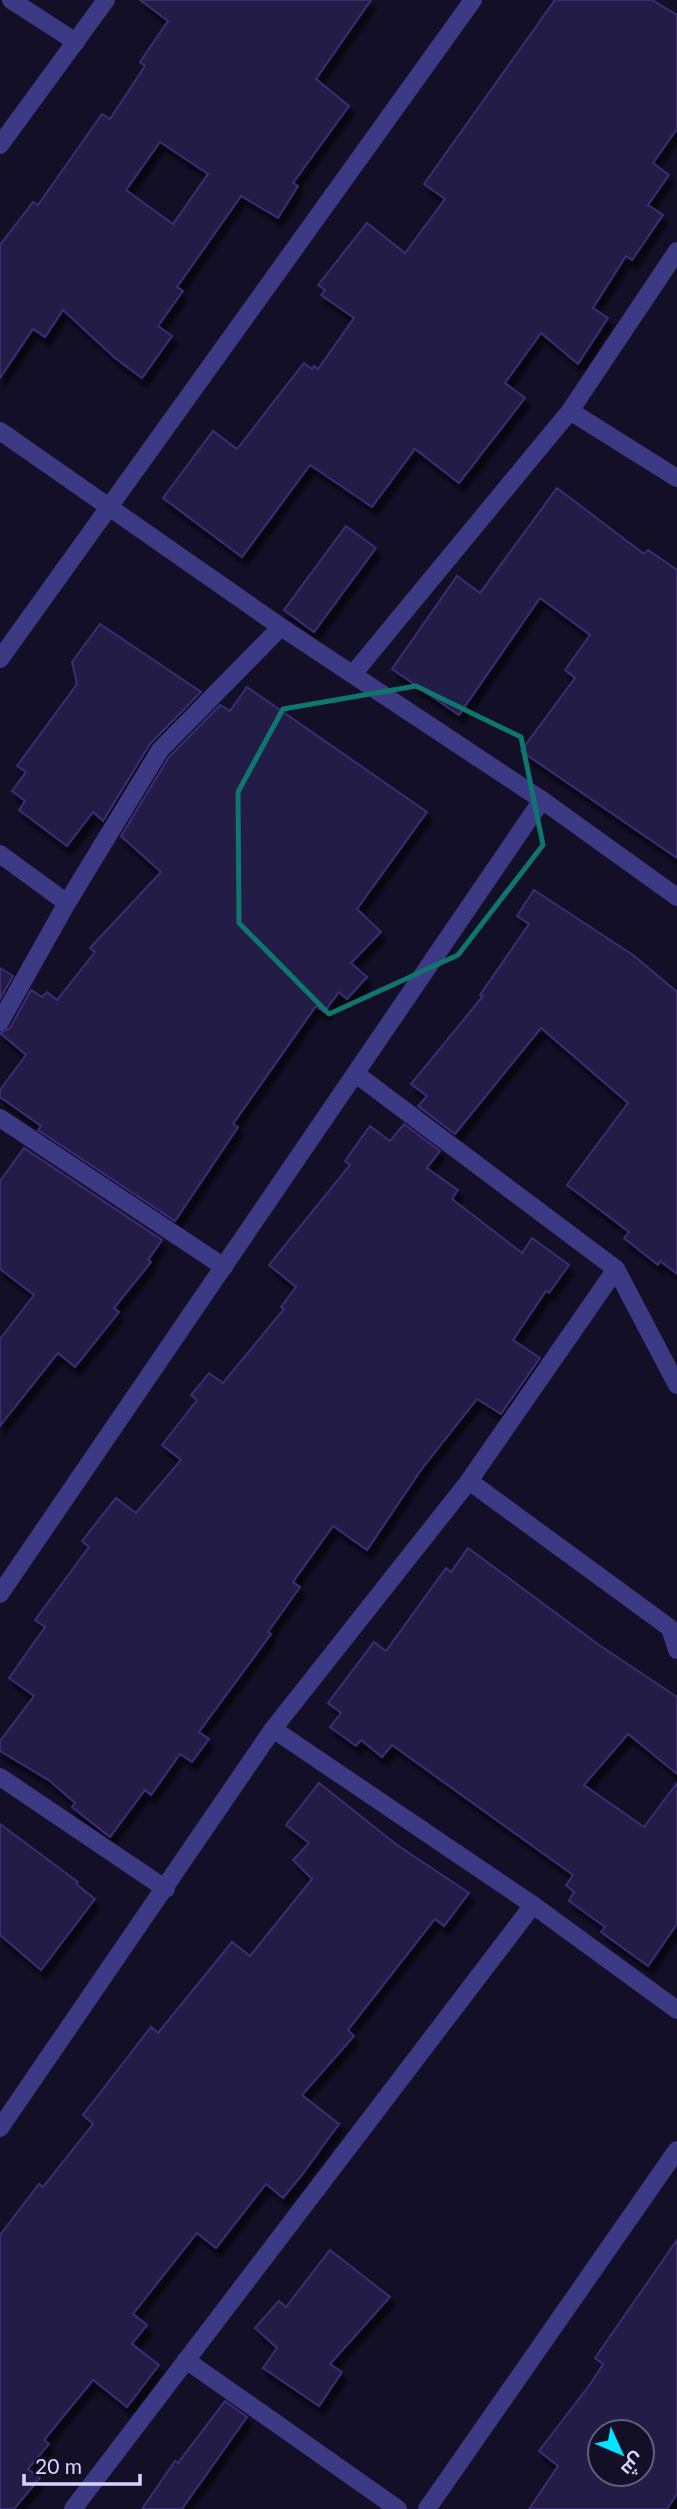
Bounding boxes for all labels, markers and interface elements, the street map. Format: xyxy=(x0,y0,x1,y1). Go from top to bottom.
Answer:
north arrow xyxy=(586,2418,656,2488)
scale bar xyxy=(24,2442,140,2486)
text: ش xyxy=(616,2448,650,2482)
text: 20 m xyxy=(35,2453,82,2478)

